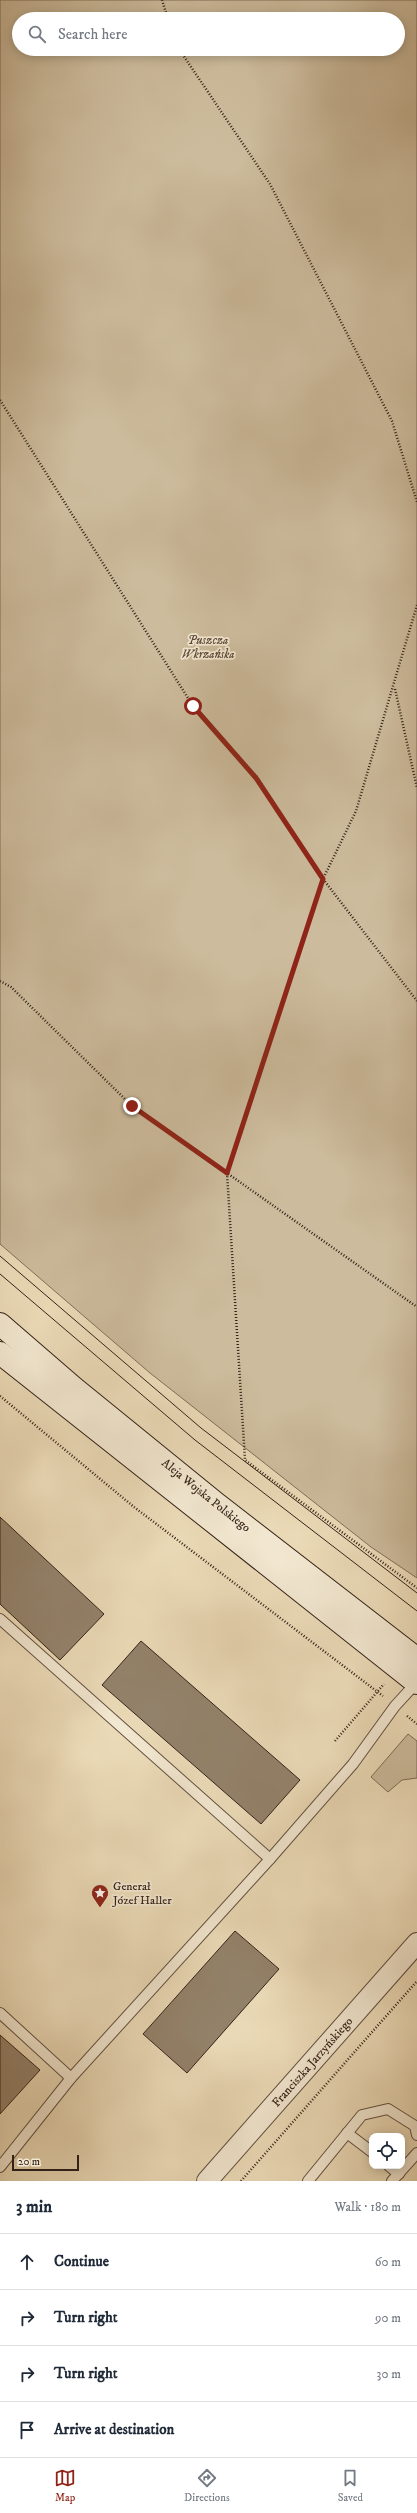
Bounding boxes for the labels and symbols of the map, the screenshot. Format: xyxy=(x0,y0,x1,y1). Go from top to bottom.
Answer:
park label: Puszcza Wkrzańska xyxy=(182,633,235,662)
route start xyxy=(184,697,202,715)
route end xyxy=(123,1097,141,1115)
street label: Aleja Wojska Polskiego xyxy=(159,1455,254,1535)
place label: Generał Józef Haller xyxy=(112,1879,172,1908)
place icon: Generał Józef Haller xyxy=(90,1883,110,1908)
street label: Franciszka Jarzyńskiego xyxy=(269,2014,356,2110)
scale bar xyxy=(12,2153,79,2172)

